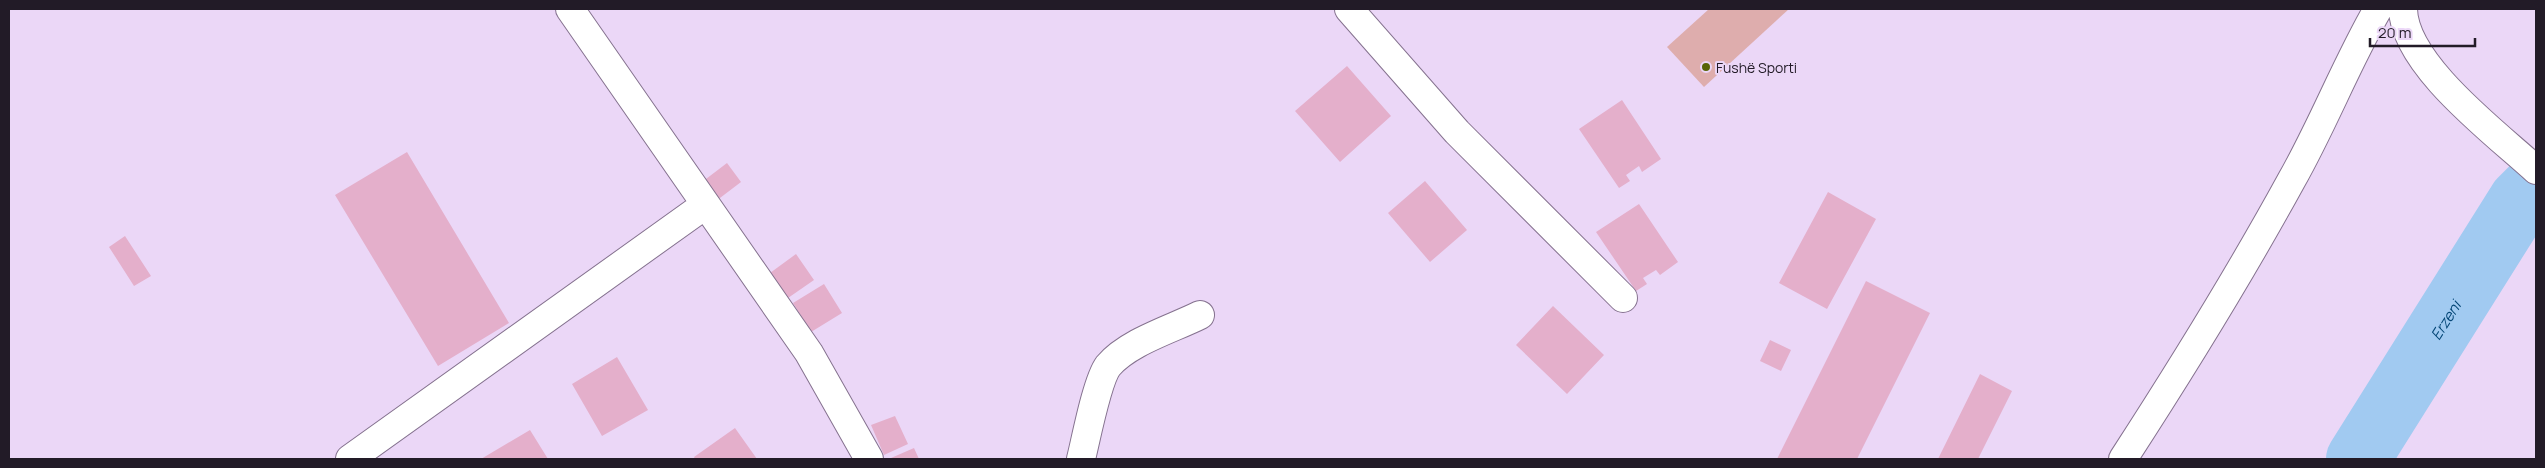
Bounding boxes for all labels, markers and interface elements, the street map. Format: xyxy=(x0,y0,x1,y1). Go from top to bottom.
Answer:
scale bar xyxy=(2370,15,2475,47)
text: 20 m xyxy=(2378,22,2411,43)
place label: Fushë Sporti xyxy=(1716,58,1797,77)
marker: Fushë Sporti xyxy=(1700,61,1712,73)
water label: Erzeni xyxy=(2425,295,2467,344)

